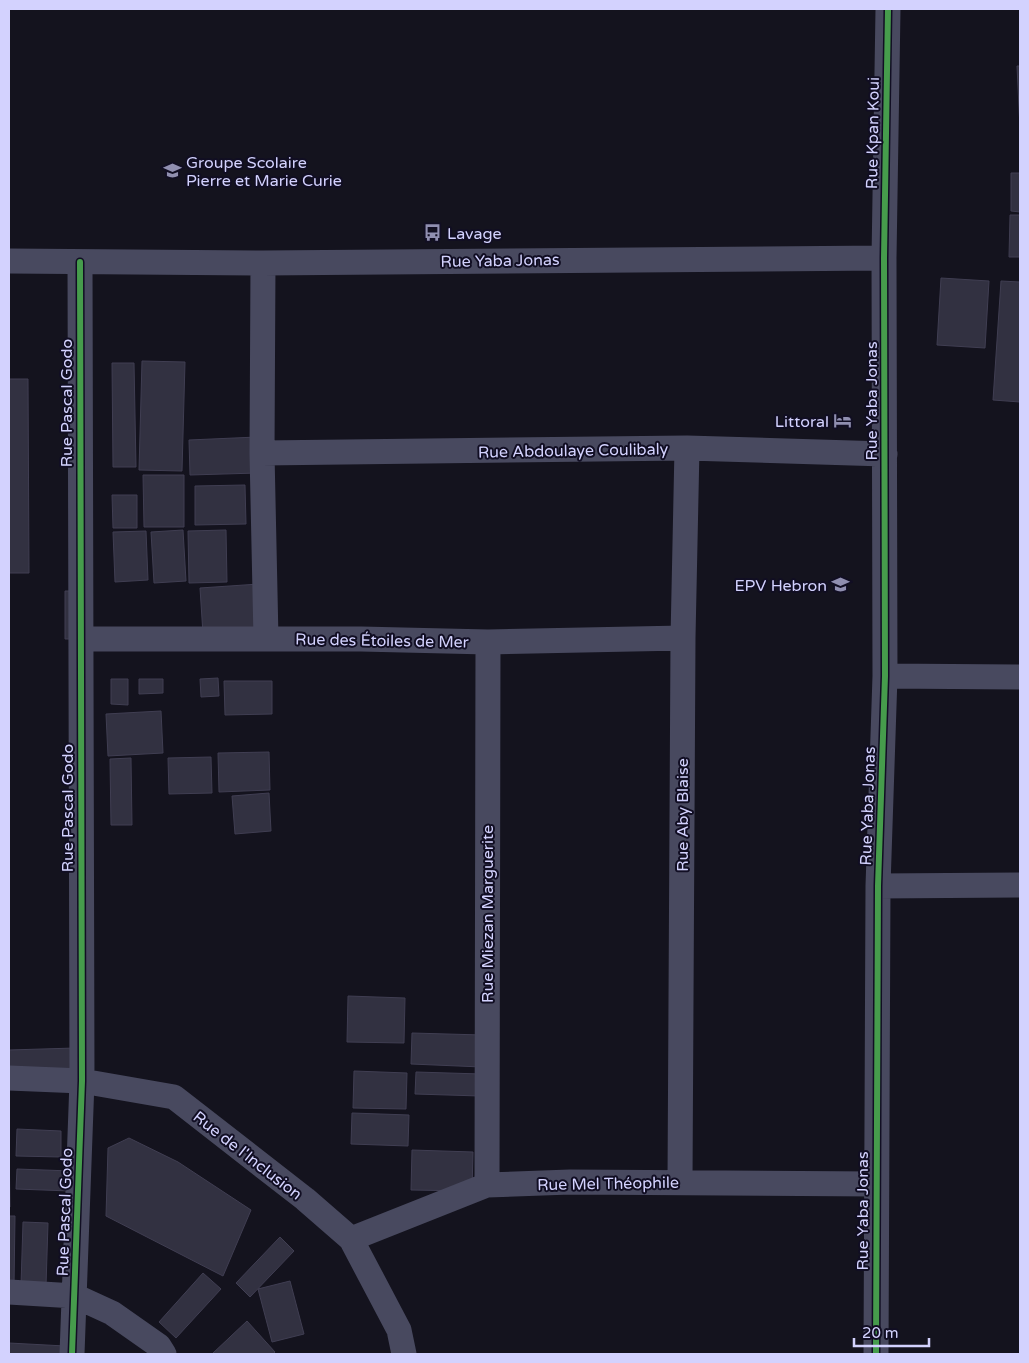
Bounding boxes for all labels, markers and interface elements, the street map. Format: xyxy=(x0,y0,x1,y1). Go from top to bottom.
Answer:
street label: Rue Kpan Koui xyxy=(862,77,884,189)
place label: Groupe Scolaire Pierre et Marie Curie xyxy=(186,153,342,191)
school or university icon: Groupe Scolaire Pierre et Marie Curie xyxy=(162,161,182,181)
bus stop icon: Lavage xyxy=(423,223,443,243)
place label: Lavage xyxy=(447,224,502,244)
street label: Rue Yaba Jonas xyxy=(440,250,560,272)
street label: Rue Pascal Godo xyxy=(57,339,77,467)
street label: Rue Yaba Jonas xyxy=(862,341,882,461)
hotel icon: Littoral xyxy=(833,411,853,431)
place label: Littoral xyxy=(775,412,829,432)
street label: Rue Abdoulaye Coulibaly xyxy=(478,439,669,463)
school or university icon: EPV Hebron xyxy=(831,575,851,595)
place label: EPV Hebron xyxy=(734,576,827,596)
street label: Rue des Étoiles de Mer xyxy=(295,629,470,653)
street label: Rue Pascal Godo xyxy=(58,744,78,872)
street label: Rue Yaba Jonas xyxy=(856,746,880,866)
street label: Rue Aby Blaise xyxy=(673,758,693,872)
street label: Rue Miezan Marguerite xyxy=(478,825,498,1003)
street label: Rue de l'Inclusion xyxy=(189,1107,306,1205)
street label: Rue Pascal Godo xyxy=(53,1147,77,1277)
street label: Rue Yaba Jonas xyxy=(853,1151,873,1271)
street label: Rue Mel Théophile xyxy=(537,1173,679,1195)
scale bar xyxy=(854,1316,929,1348)
text: 20 m xyxy=(862,1324,899,1342)

